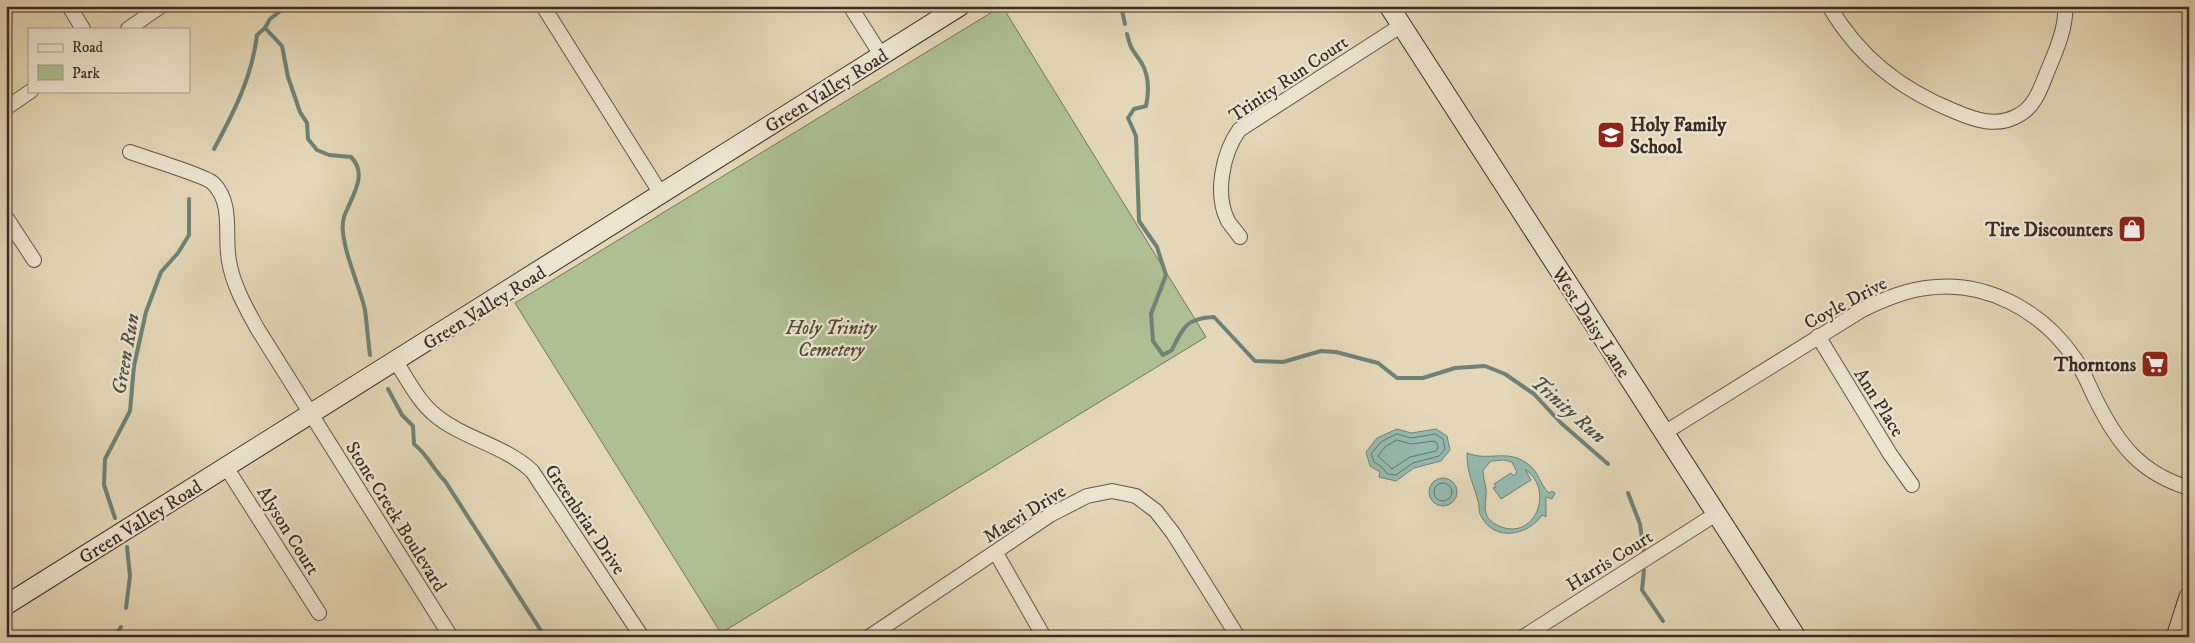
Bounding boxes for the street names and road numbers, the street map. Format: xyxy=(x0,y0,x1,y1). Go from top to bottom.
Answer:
street label: Trinity Run Court xyxy=(1225,31,1353,127)
street label: Green Valley Road xyxy=(761,44,893,138)
street label: Green Valley Road xyxy=(419,261,551,355)
street label: West Daisy Lane xyxy=(1546,262,1635,382)
street label: Coyle Drive xyxy=(1800,272,1891,335)
street label: Ann Place xyxy=(1849,364,1909,442)
street label: Stone Creek Boulevard xyxy=(340,437,452,597)
street label: Greenbriar Drive xyxy=(539,460,630,580)
street label: Green Valley Road xyxy=(75,475,207,569)
street label: Maevi Drive xyxy=(979,480,1070,549)
street label: Alyson Court xyxy=(251,482,324,579)
street label: Harris Court xyxy=(1562,526,1657,597)

